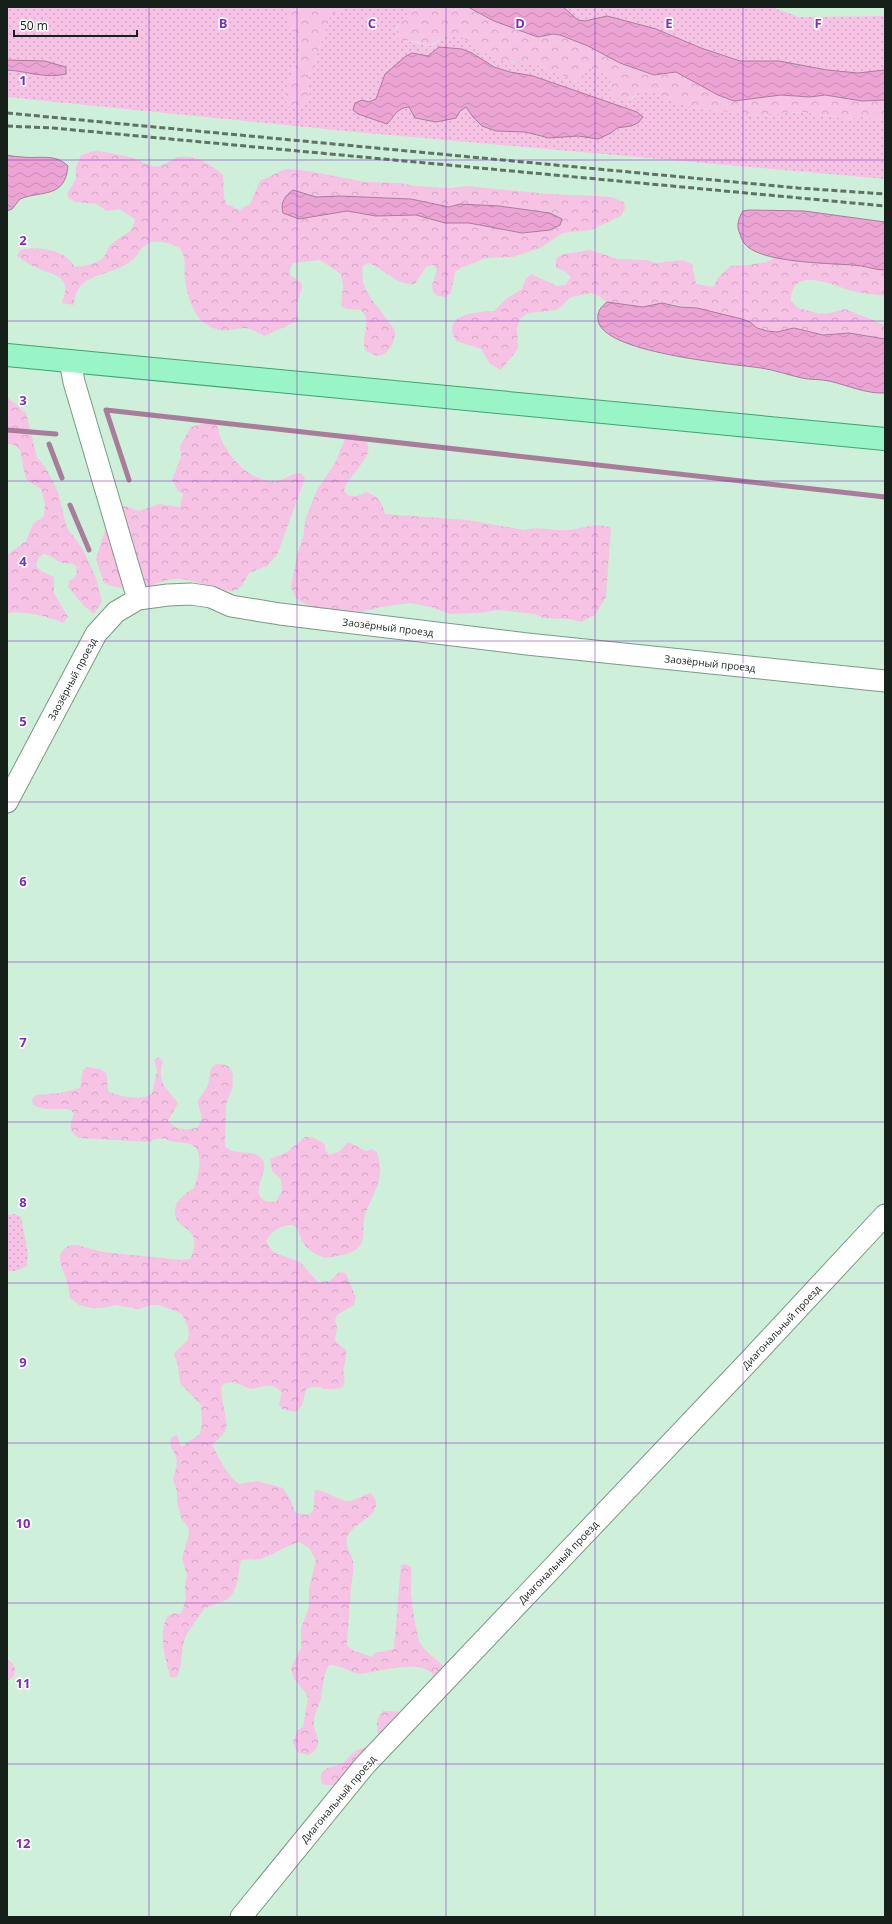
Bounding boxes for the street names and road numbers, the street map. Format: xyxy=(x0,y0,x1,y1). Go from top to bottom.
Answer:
street label: Заозёрный проезд xyxy=(342,614,434,640)
street label: Заозёрный проезд xyxy=(44,635,100,723)
street label: Заозёрный проезд xyxy=(664,651,756,675)
street label: Диагональный проезд xyxy=(738,1282,824,1372)
street label: Диагональный проезд xyxy=(515,1517,601,1606)
street label: Диагональный проезд xyxy=(297,1752,379,1846)

